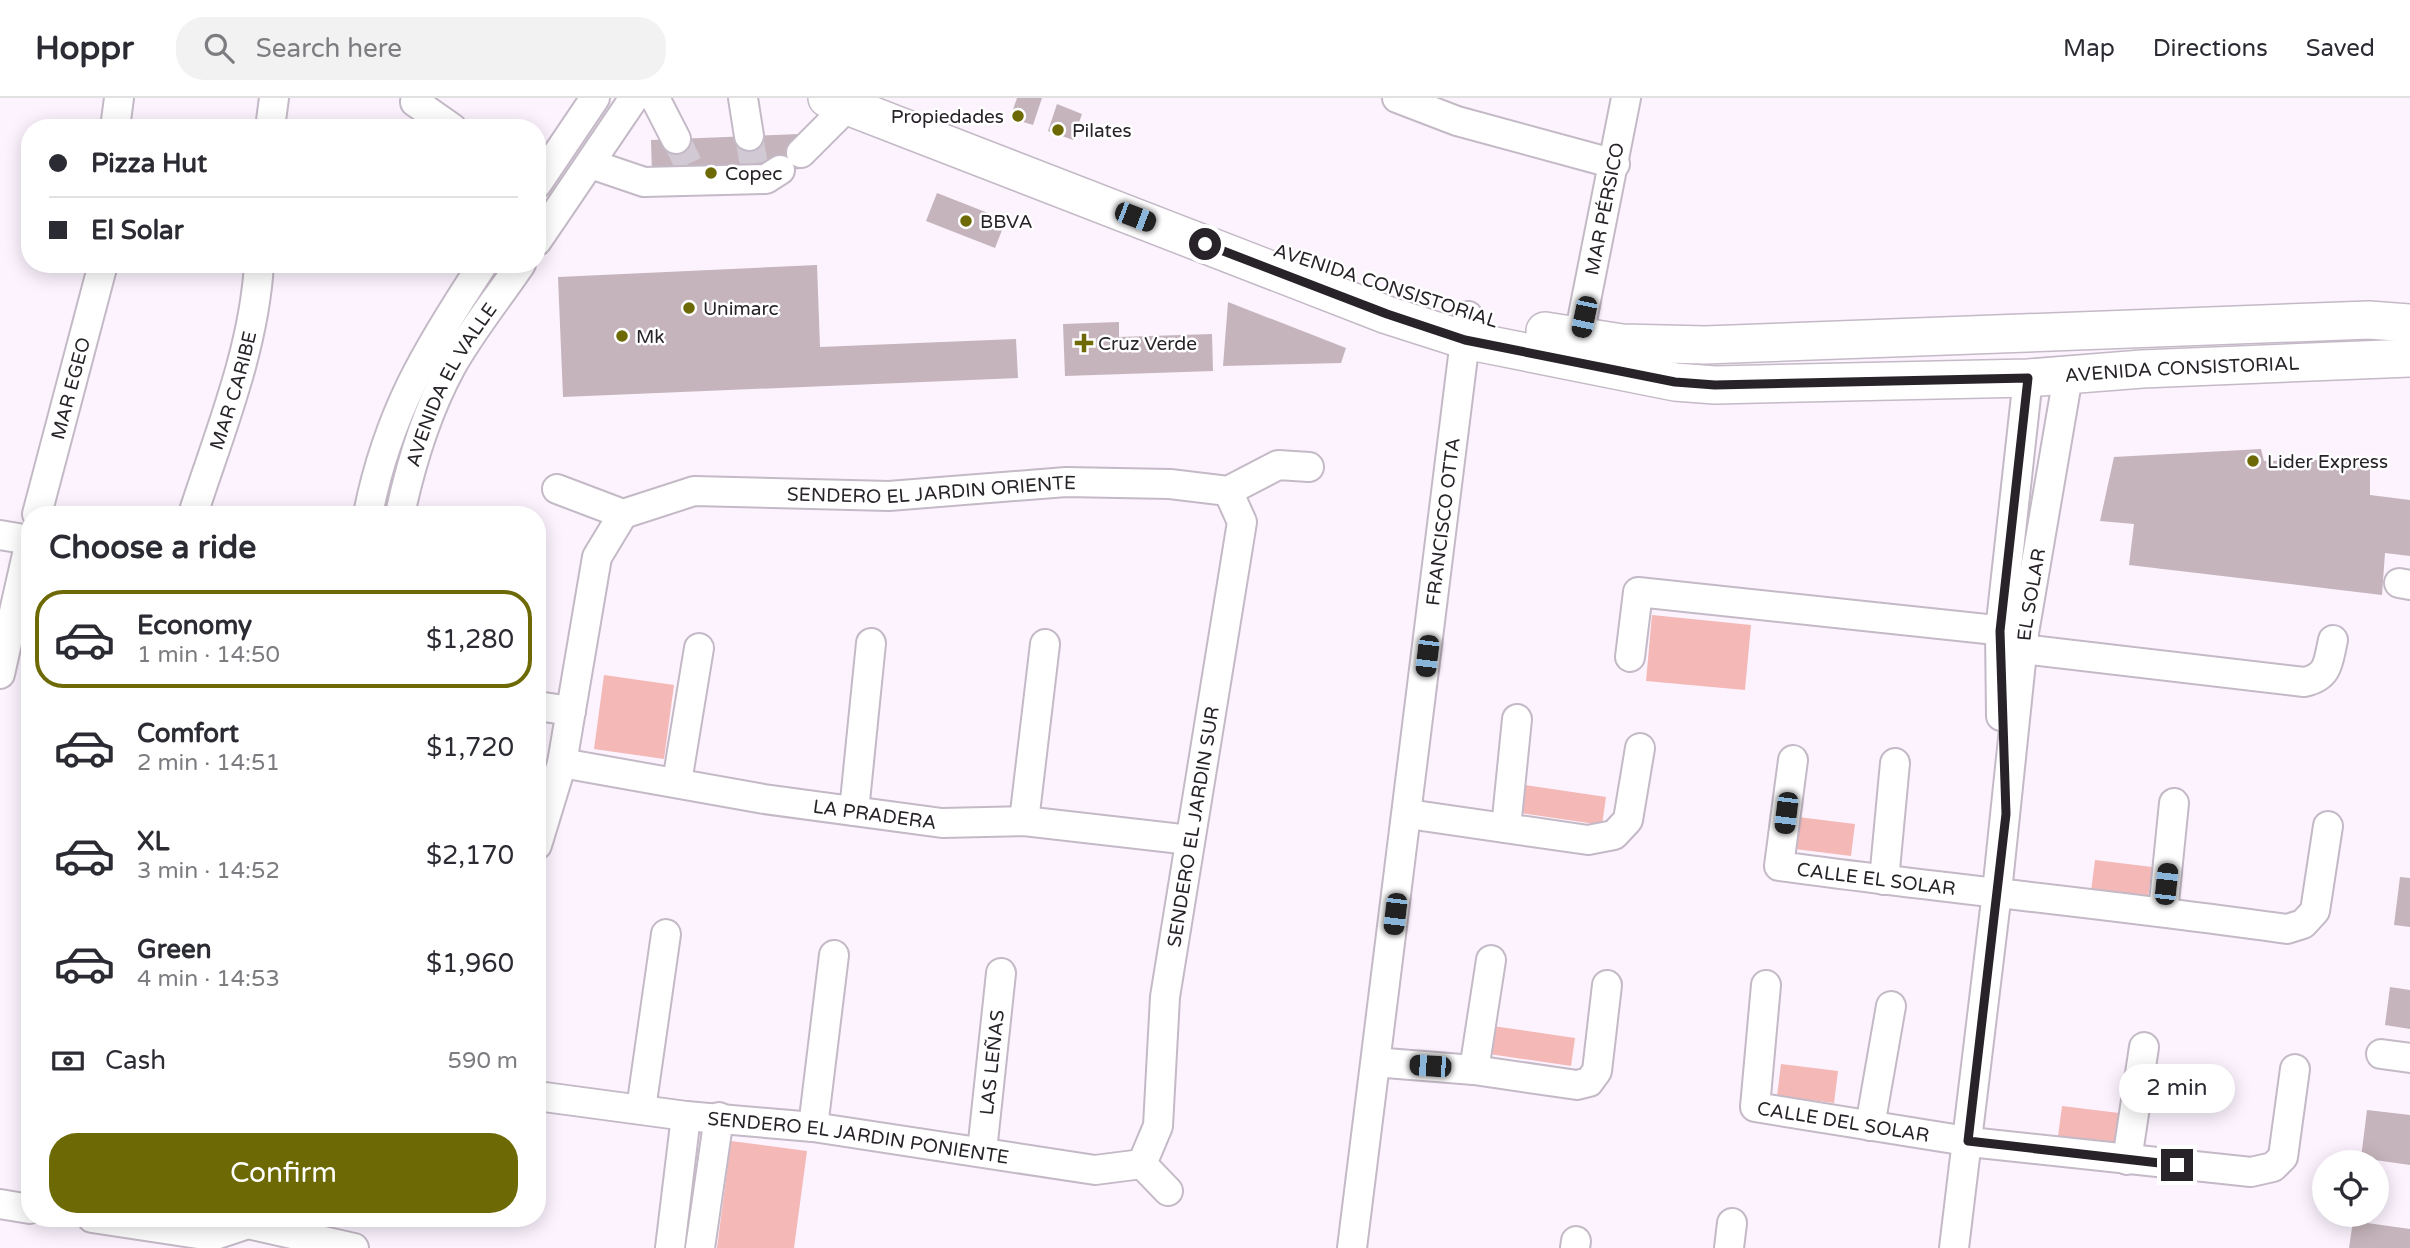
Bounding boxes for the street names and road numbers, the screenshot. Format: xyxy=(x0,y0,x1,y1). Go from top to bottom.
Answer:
street label: MAR PÉRSICO xyxy=(1581,141,1629,277)
street label: AVENIDA CONSISTORIAL xyxy=(1271,239,1501,333)
street label: AVENIDA EL VALLE xyxy=(402,299,502,469)
street label: MAR CARIBE xyxy=(206,329,261,453)
street label: MAR EGEO xyxy=(47,335,95,442)
street label: AVENIDA CONSISTORIAL xyxy=(2064,353,2300,387)
street label: FRANCISCO OTTA xyxy=(1422,436,1465,607)
street label: SENDERO EL JARDIN ORIENTE xyxy=(787,472,1076,508)
street label: EL SOLAR xyxy=(2013,547,2050,642)
street label: SENDERO EL JARDIN SUR xyxy=(1163,705,1224,949)
street label: LA PRADERA xyxy=(812,796,938,834)
street label: CALLE EL SOLAR xyxy=(1795,859,1957,900)
street label: LAS LEÑAS xyxy=(976,1009,1009,1116)
street label: CALLE DEL SOLAR xyxy=(1755,1098,1931,1147)
street label: SENDERO EL JARDIN PONIENTE xyxy=(707,1108,1010,1169)

